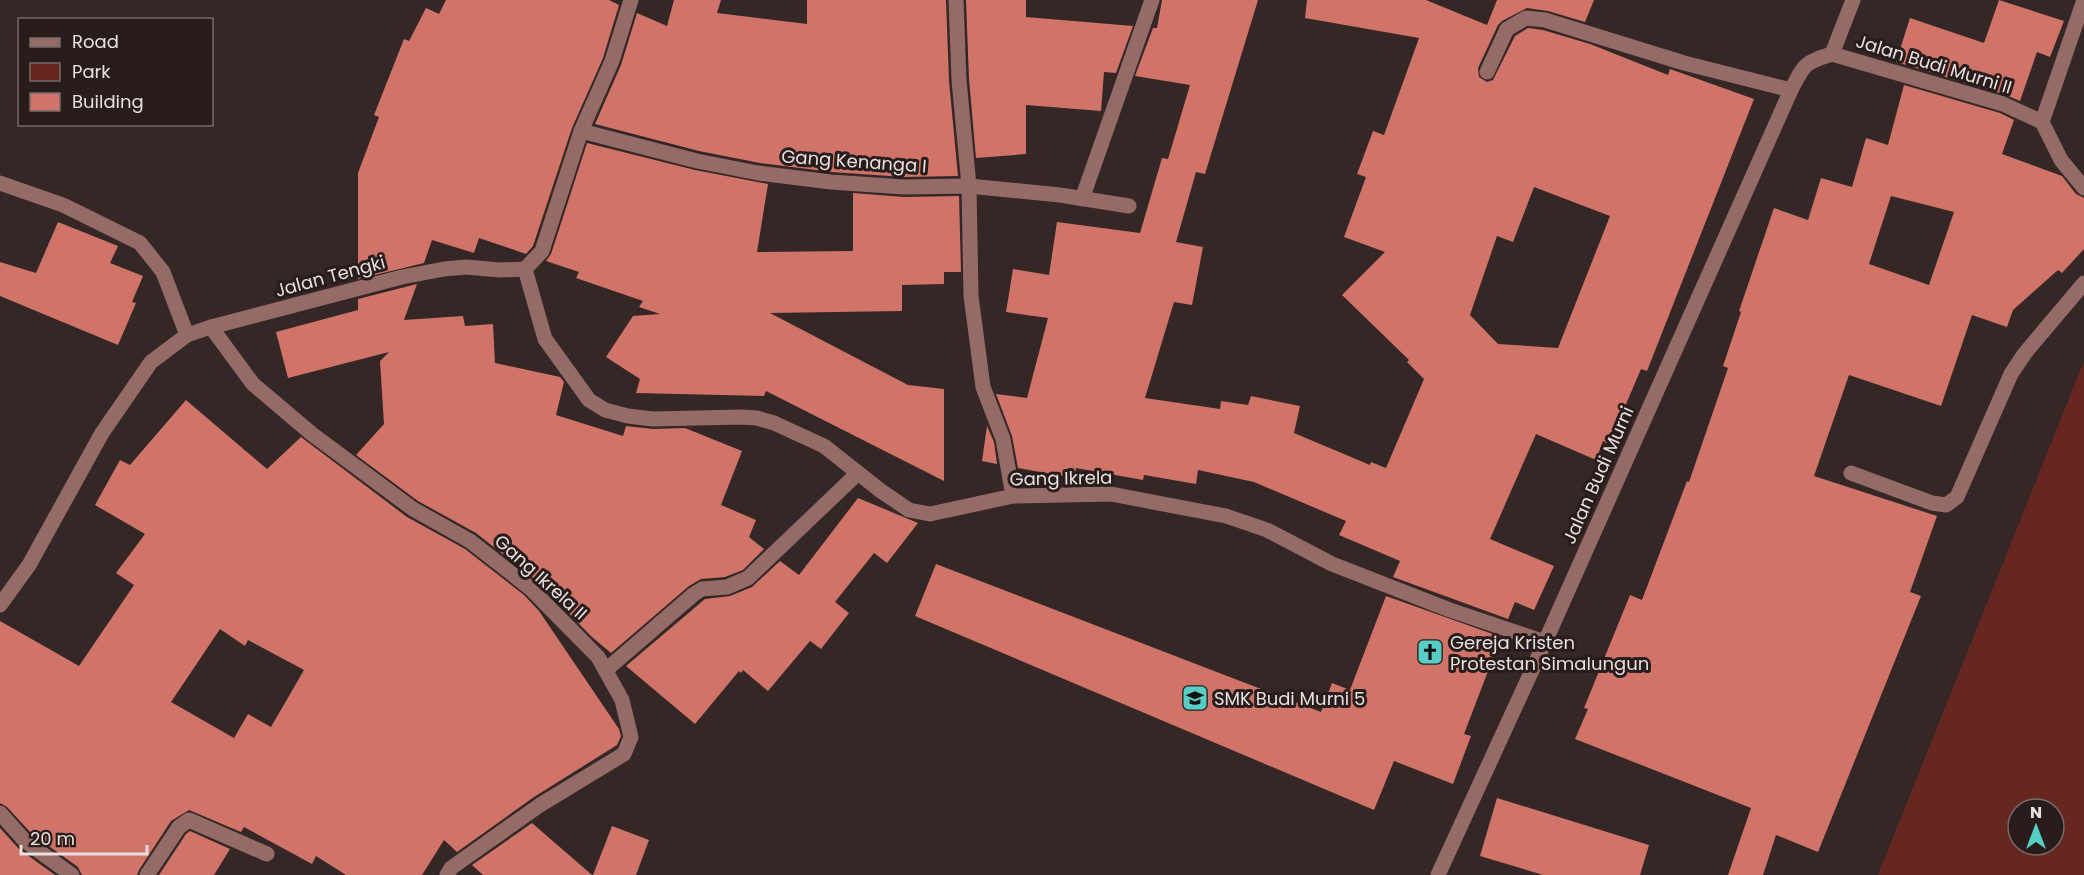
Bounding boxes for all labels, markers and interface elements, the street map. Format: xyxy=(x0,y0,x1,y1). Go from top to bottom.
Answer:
legend xyxy=(18,18,213,126)
street label: Jalan Budi Murni II xyxy=(1853,28,2015,100)
text: Road xyxy=(72,29,119,54)
text: Park xyxy=(72,59,111,84)
text: Building xyxy=(72,89,144,114)
street label: Gang Kenanga I xyxy=(781,143,927,179)
street label: Jalan Tengki xyxy=(272,249,388,303)
street label: Jalan Budi Murni xyxy=(1556,402,1640,548)
street label: Gang Ikrela xyxy=(1009,465,1113,491)
street label: Gang Ikrela II xyxy=(489,529,593,625)
place label: Gereja Kristen Protestan Simalungun xyxy=(1450,630,1649,676)
church icon: Gereja Kristen Protestan Simalungun xyxy=(1415,637,1445,667)
school or university icon: SMK Budi Murni 5 xyxy=(1180,683,1210,713)
place label: SMK Budi Murni 5 xyxy=(1214,686,1365,711)
north arrow xyxy=(2006,797,2066,857)
text: N xyxy=(2030,801,2042,824)
scale bar xyxy=(21,818,147,856)
text: 20 m xyxy=(30,826,75,851)

